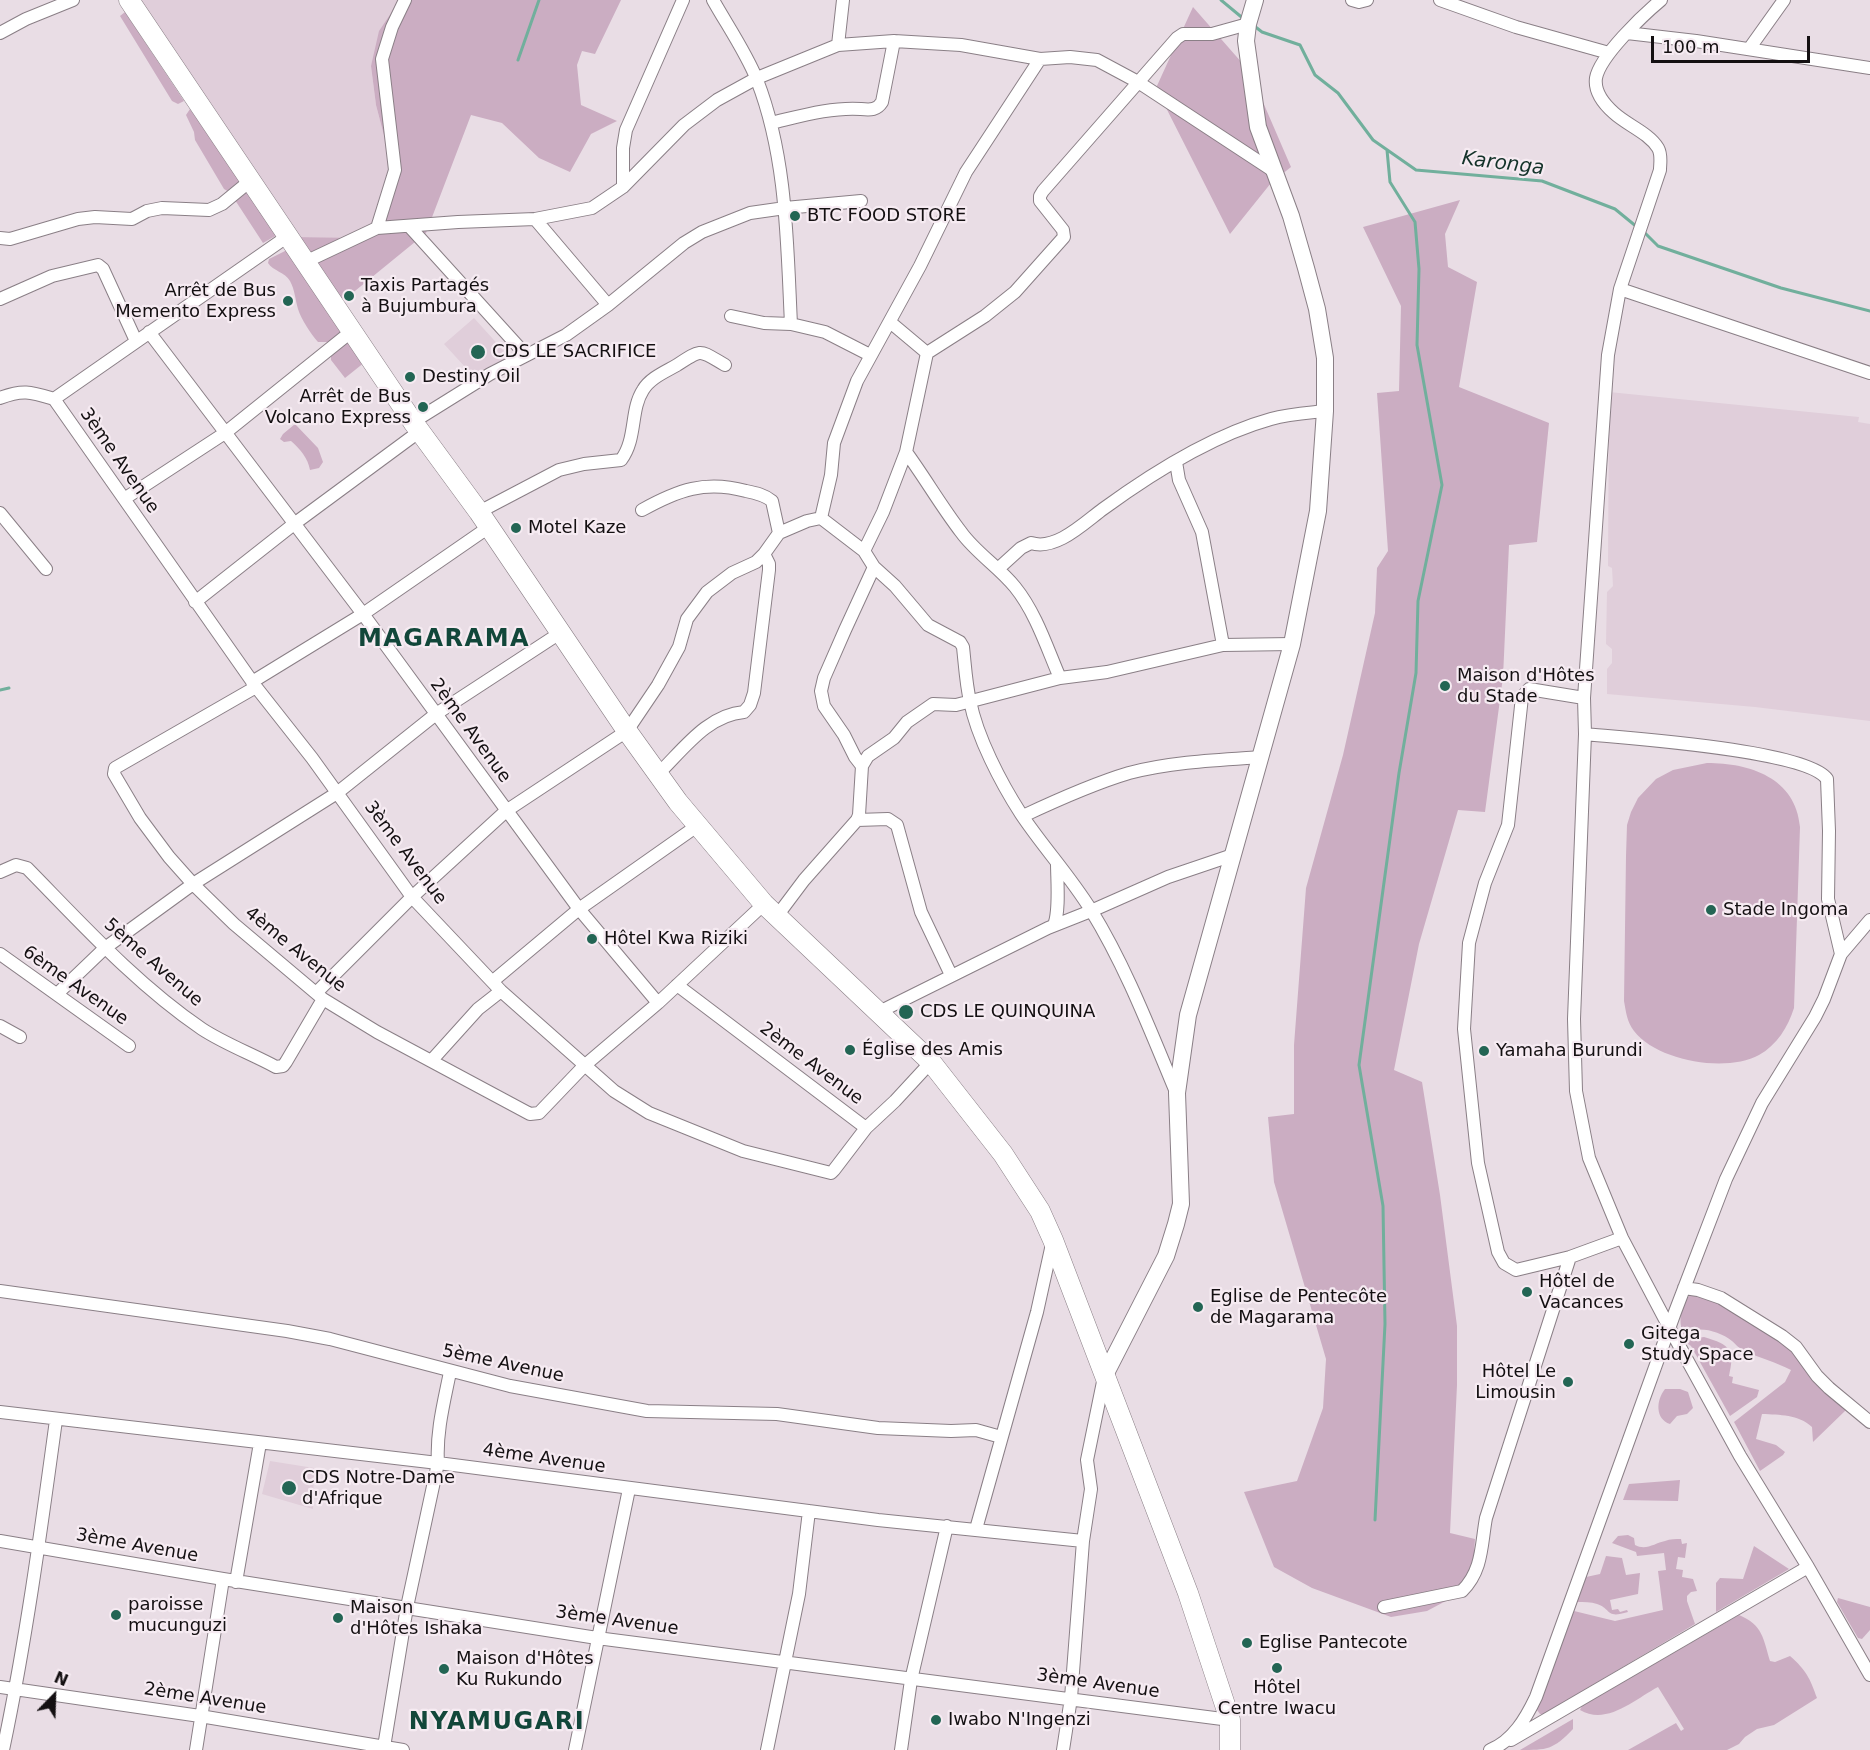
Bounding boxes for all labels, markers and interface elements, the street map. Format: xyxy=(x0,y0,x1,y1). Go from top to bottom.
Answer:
scale bar xyxy=(1654,24,1813,62)
text: 100 m xyxy=(1662,36,1720,57)
water label: Karonga xyxy=(1460,147,1546,181)
place label: BTC FOOD STORE xyxy=(807,205,966,227)
marker: BTC FOOD STORE xyxy=(788,209,802,223)
place label: Taxis Partagés à Bujumbura xyxy=(361,275,489,318)
place label: Arrêt de Bus Memento Express xyxy=(115,280,276,322)
marker: Taxis Partagés à Bujumbura xyxy=(342,289,356,303)
marker: Arrêt de Bus Memento Express xyxy=(281,294,295,308)
place label: CDS LE SACRIFICE xyxy=(492,341,656,363)
marker: CDS LE SACRIFICE xyxy=(469,343,487,361)
place label: Destiny Oil xyxy=(422,366,520,388)
marker: Destiny Oil xyxy=(403,370,417,384)
place label: Arrêt de Bus Volcano Express xyxy=(265,386,411,428)
marker: Arrêt de Bus Volcano Express xyxy=(416,400,430,414)
street label: 3ème Avenue xyxy=(75,404,163,518)
place label: Motel Kaze xyxy=(528,517,626,539)
marker: Motel Kaze xyxy=(509,521,523,535)
district label: MAGARAMA xyxy=(358,626,530,654)
place label: Maison d'Hôtes du Stade xyxy=(1457,665,1595,708)
street label: 2ème Avenue xyxy=(425,675,515,787)
marker: Maison d'Hôtes du Stade xyxy=(1438,679,1452,693)
street label: 3ème Avenue xyxy=(359,797,451,909)
place label: Stade Ingoma xyxy=(1723,899,1848,921)
street label: 4ème Avenue xyxy=(240,903,350,997)
marker: Stade Ingoma xyxy=(1704,903,1718,917)
street label: 5ème Avenue xyxy=(99,914,207,1012)
place label: Hôtel Kwa Riziki xyxy=(604,928,748,950)
marker: Hôtel Kwa Riziki xyxy=(585,932,599,946)
street label: 6ème Avenue xyxy=(18,942,132,1030)
place label: CDS LE QUINQUINA xyxy=(920,1001,1095,1023)
marker: CDS LE QUINQUINA xyxy=(897,1003,915,1021)
street label: 2ème Avenue xyxy=(755,1018,867,1110)
place label: Église des Amis xyxy=(862,1039,1003,1061)
place label: Yamaha Burundi xyxy=(1496,1040,1643,1062)
marker: Église des Amis xyxy=(843,1043,857,1057)
marker: Yamaha Burundi xyxy=(1477,1044,1491,1058)
place label: Hôtel de Vacances xyxy=(1539,1271,1624,1314)
marker: Hôtel de Vacances xyxy=(1520,1285,1534,1299)
place label: Eglise de Pentecôte de Magarama xyxy=(1210,1286,1387,1328)
marker: Eglise de Pentecôte de Magarama xyxy=(1191,1300,1205,1314)
place label: Gitega Study Space xyxy=(1641,1323,1754,1366)
marker: Gitega Study Space xyxy=(1622,1337,1636,1351)
street label: 5ème Avenue xyxy=(440,1341,566,1387)
place label: Hôtel Le Limousin xyxy=(1475,1361,1556,1404)
marker: Hôtel Le Limousin xyxy=(1561,1375,1575,1389)
street label: 4ème Avenue xyxy=(481,1440,607,1478)
place label: CDS Notre-Dame d'Afrique xyxy=(302,1467,455,1510)
marker: CDS Notre-Dame d'Afrique xyxy=(280,1479,298,1497)
street label: 3ème Avenue xyxy=(74,1525,200,1567)
place label: paroisse mucunguzi xyxy=(128,1594,227,1636)
place label: Maison d'Hôtes Ishaka xyxy=(350,1597,482,1640)
street label: 3ème Avenue xyxy=(554,1602,680,1640)
marker: paroisse mucunguzi xyxy=(109,1608,123,1622)
marker: Maison d'Hôtes Ishaka xyxy=(331,1611,345,1625)
place label: Eglise Pantecote xyxy=(1259,1632,1408,1654)
marker: Eglise Pantecote xyxy=(1240,1636,1254,1650)
place label: Maison d'Hôtes Ku Rukundo xyxy=(456,1648,594,1690)
marker: Hôtel Centre Iwacu xyxy=(1270,1661,1284,1675)
marker: Maison d'Hôtes Ku Rukundo xyxy=(437,1662,451,1676)
street label: 3ème Avenue xyxy=(1035,1665,1161,1703)
north arrow xyxy=(24,1666,84,1726)
text: N xyxy=(51,1668,71,1690)
place label: Hôtel Centre Iwacu xyxy=(1218,1677,1336,1720)
street label: 2ème Avenue xyxy=(142,1679,268,1719)
district label: NYAMUGARI xyxy=(409,1709,585,1737)
place label: Iwabo N'Ingenzi xyxy=(948,1709,1091,1731)
marker: Iwabo N'Ingenzi xyxy=(929,1713,943,1727)

